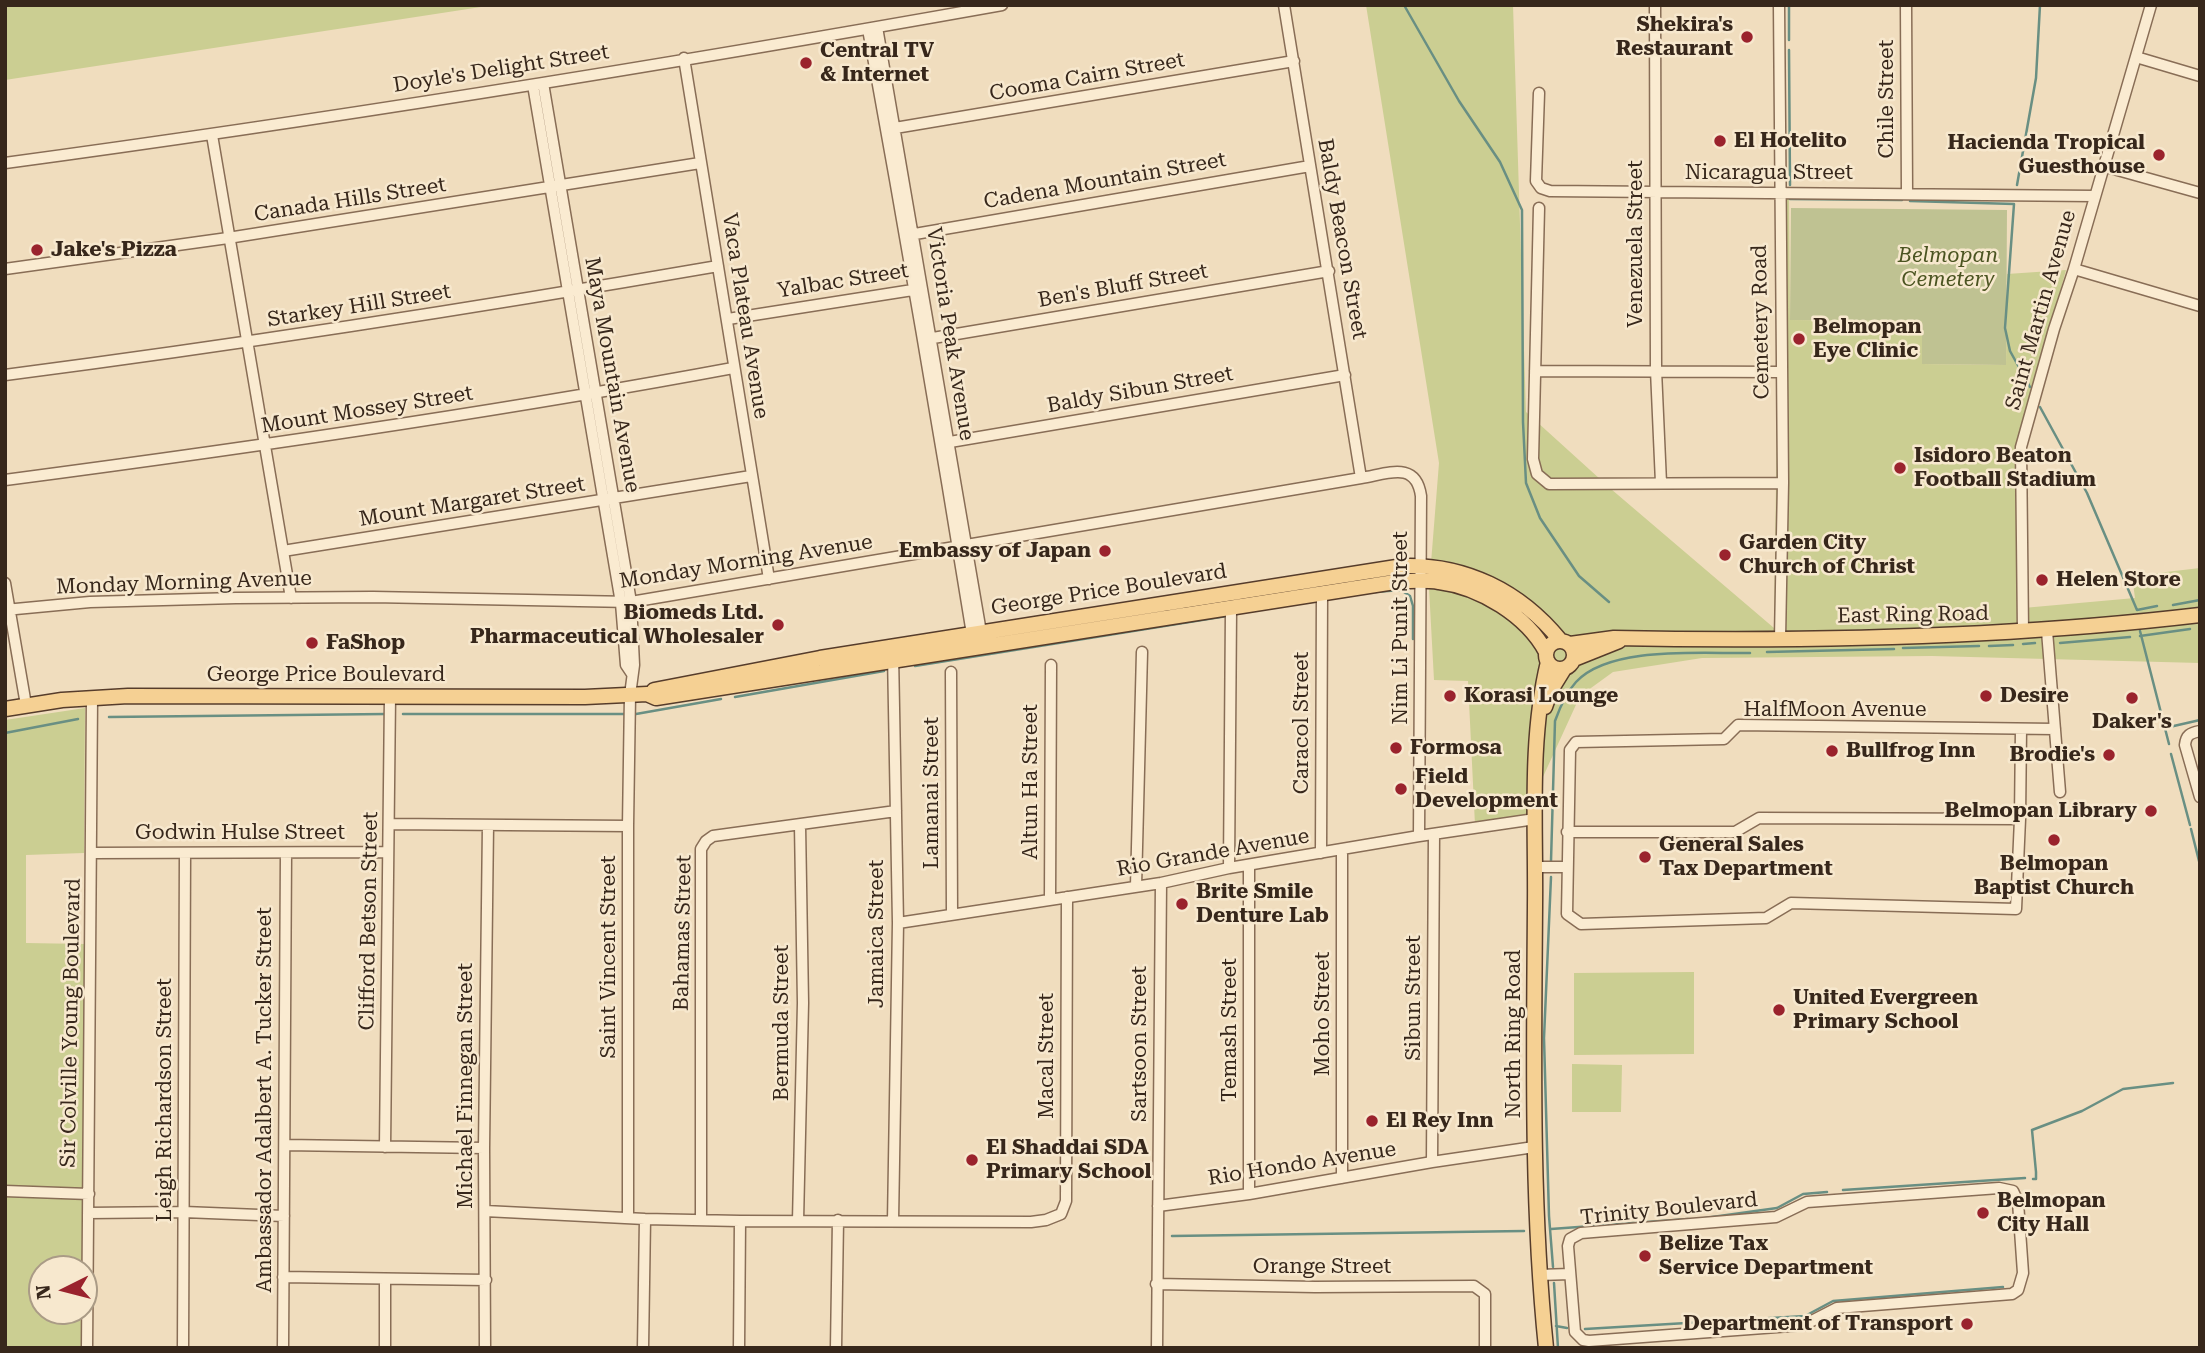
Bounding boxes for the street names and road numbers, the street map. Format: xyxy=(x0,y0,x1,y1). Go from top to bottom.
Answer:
street label: Doyle's Delight Street xyxy=(391,39,611,99)
street label: Chile Street xyxy=(1874,40,1900,158)
street label: Cooma Cairn Street xyxy=(987,47,1187,107)
street label: Baldy Beacon Street xyxy=(1312,137,1372,341)
street label: Cadena Mountain Street xyxy=(982,147,1228,215)
street label: Venezuela Street xyxy=(1623,160,1649,328)
street label: Nicaragua Street xyxy=(1685,160,1853,186)
street label: Canada Hills Street xyxy=(252,172,448,228)
street label: Saint Martin Avenue xyxy=(2000,207,2082,413)
street label: Vaca Plateau Avenue xyxy=(716,211,774,421)
street label: Victoria Peak Avenue xyxy=(921,226,979,442)
street label: Cemetery Road xyxy=(1747,244,1775,400)
street label: Maya Mountain Avenue xyxy=(579,255,645,495)
street label: Yalbac Street xyxy=(776,258,910,304)
street label: Ben's Bluff Street xyxy=(1036,259,1210,313)
street label: Starkey Hill Street xyxy=(266,279,452,333)
street label: Baldy Sibun Street xyxy=(1045,361,1235,419)
street label: Mount Mossey Street xyxy=(259,381,475,439)
street label: Mount Margaret Street xyxy=(357,472,587,532)
street label: Monday Morning Avenue xyxy=(618,530,874,594)
street label: Nim Li Punit Street xyxy=(1388,531,1414,725)
street label: George Price Boulevard xyxy=(989,559,1229,621)
street label: Monday Morning Avenue xyxy=(56,566,312,600)
street label: East Ring Road xyxy=(1837,601,1989,629)
street label: Caracol Street xyxy=(1289,652,1315,794)
street label: George Price Boulevard xyxy=(207,662,445,688)
street label: HalfMoon Avenue xyxy=(1744,697,1926,723)
street label: Altun Ha Street xyxy=(1018,704,1044,860)
street label: Lamanai Street xyxy=(919,717,945,869)
street label: Clifford Betson Street xyxy=(354,811,384,1031)
street label: Godwin Hulse Street xyxy=(135,820,345,846)
street label: Rio Grande Avenue xyxy=(1115,824,1311,882)
street label: Saint Vincent Street xyxy=(596,855,622,1059)
street label: Bahamas Street xyxy=(669,855,697,1011)
street label: Jamaica Street xyxy=(864,860,890,1008)
street label: Sir Colville Young Boulevard xyxy=(56,878,86,1168)
street label: Ambassador Adalbert A. Tucker Street xyxy=(252,907,278,1293)
street label: Sibun Street xyxy=(1401,935,1427,1061)
street label: Bermuda Street xyxy=(769,945,795,1101)
street label: North Ring Road xyxy=(1501,950,1527,1118)
street label: Moho Street xyxy=(1310,952,1336,1076)
street label: Temash Street xyxy=(1217,958,1243,1102)
street label: Michael Finnegan Street xyxy=(453,963,479,1209)
street label: Sartsoon Street xyxy=(1127,966,1153,1122)
street label: Leigh Richardson Street xyxy=(152,978,178,1222)
street label: Macal Street xyxy=(1034,993,1060,1119)
street label: Rio Hondo Avenue xyxy=(1206,1137,1398,1191)
street label: Trinity Boulevard xyxy=(1579,1187,1759,1231)
street label: Orange Street xyxy=(1253,1254,1391,1280)

